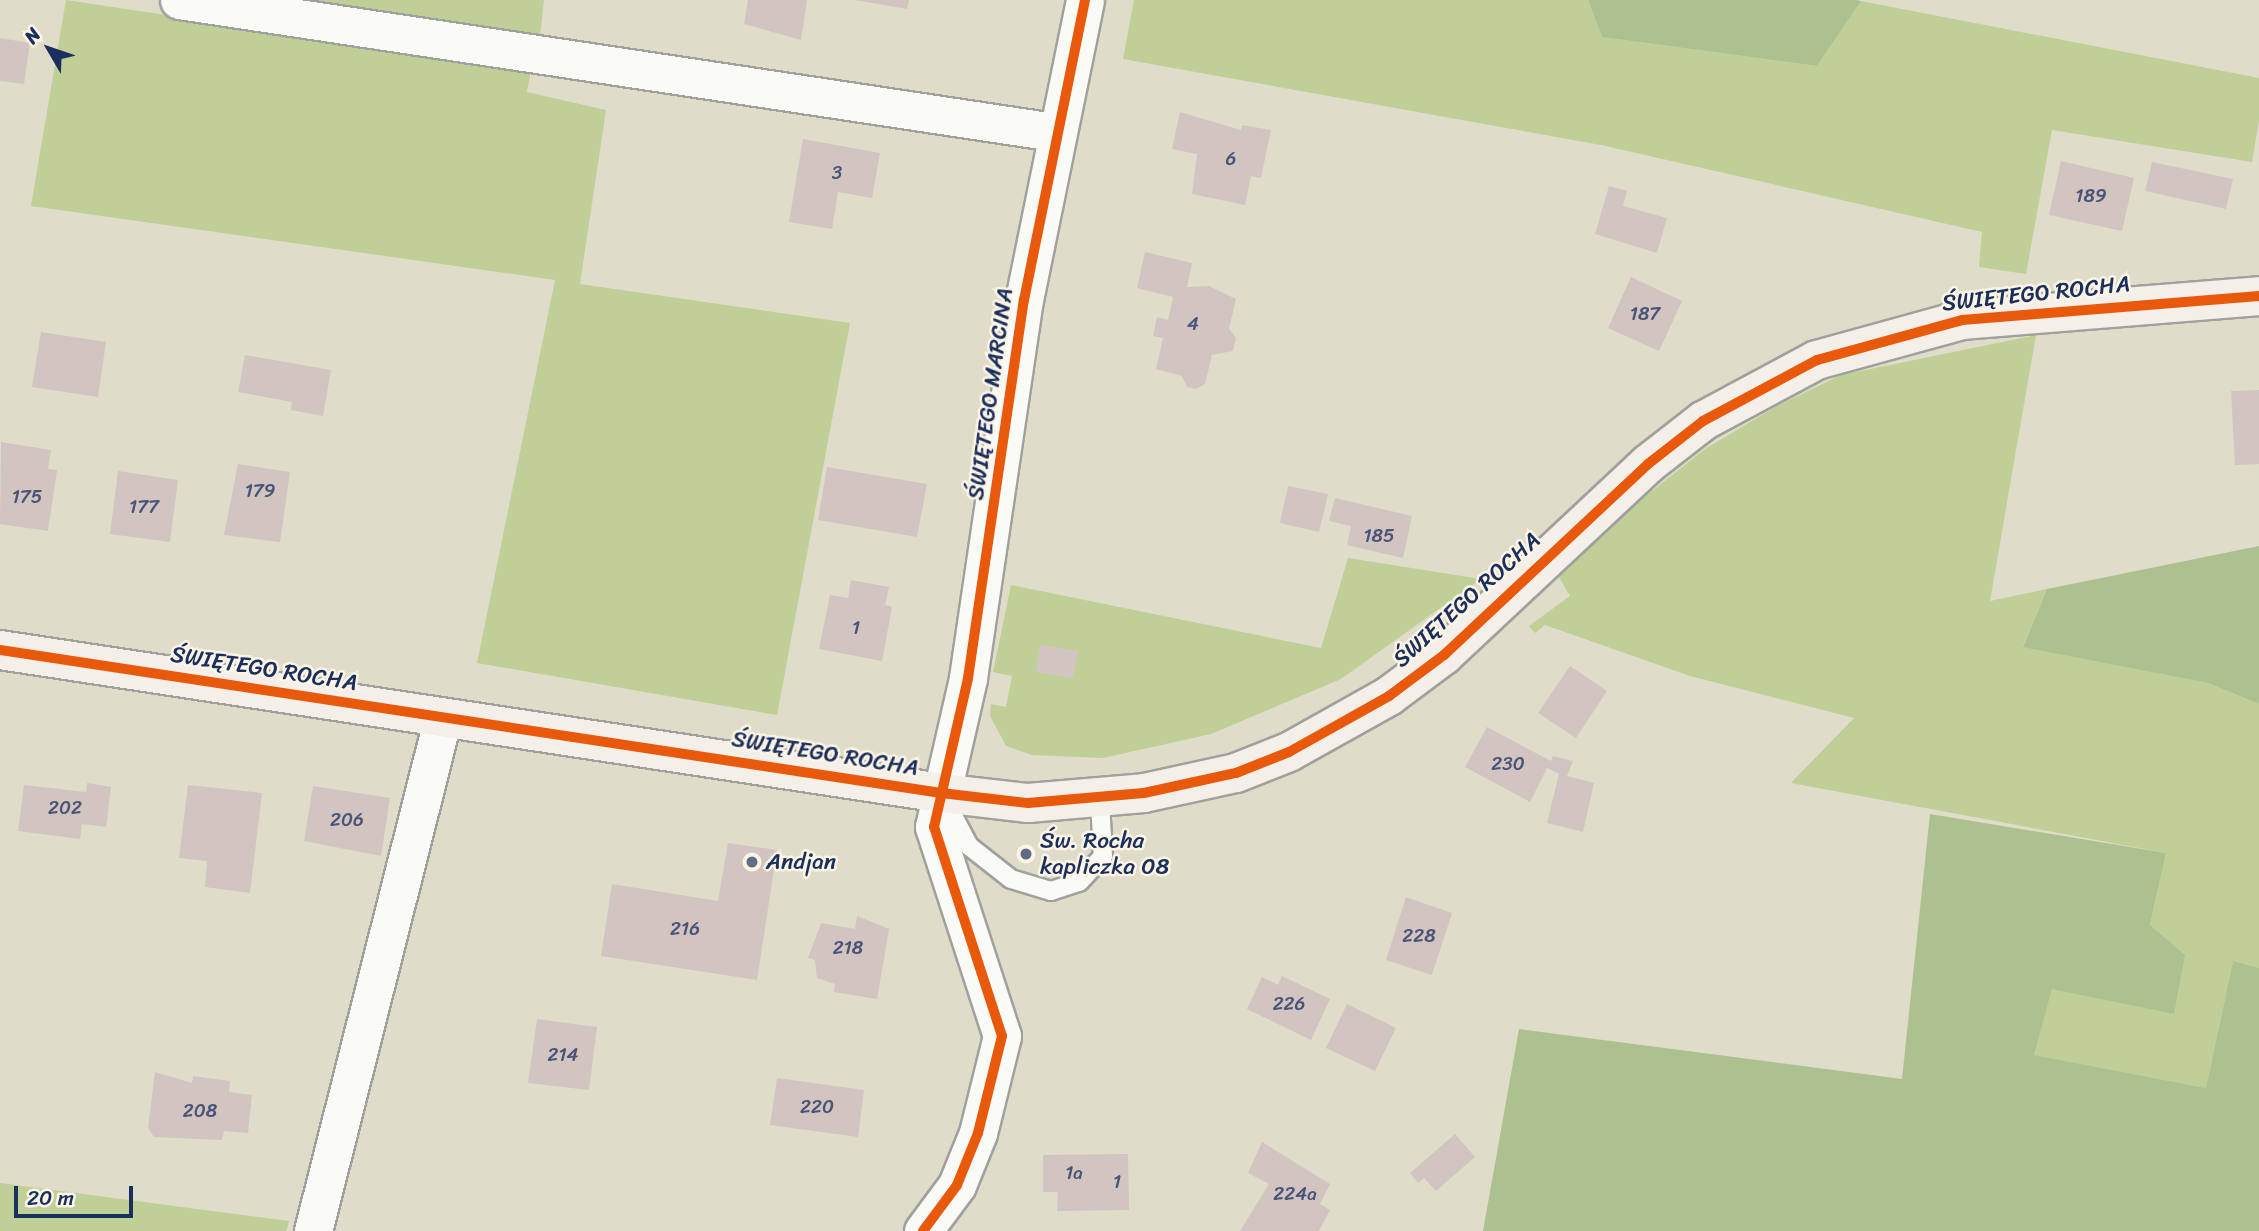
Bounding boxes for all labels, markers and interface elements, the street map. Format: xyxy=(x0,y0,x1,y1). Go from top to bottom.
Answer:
north arrow xyxy=(14,14,84,84)
text: N xyxy=(15,20,49,51)
house number: 6 xyxy=(1226,148,1236,170)
house number: 3 xyxy=(832,162,842,184)
house number: 189 xyxy=(2075,185,2107,207)
street label: ŚWIĘTEGO ROCHA xyxy=(1941,270,2131,318)
street label: ŚWIĘTEGO MARCINA xyxy=(962,286,1020,502)
house number: 187 xyxy=(1630,303,1660,325)
house number: 4 xyxy=(1187,313,1199,335)
house number: 179 xyxy=(245,480,275,502)
house number: 175 xyxy=(12,486,42,508)
house number: 177 xyxy=(129,496,159,518)
house number: 185 xyxy=(1363,525,1395,547)
street label: ŚWIĘTEGO ROCHA xyxy=(1388,527,1546,673)
house number: 1 xyxy=(852,617,860,639)
street label: ŚWIĘTEGO ROCHA xyxy=(169,641,359,697)
street label: ŚWIĘTEGO ROCHA xyxy=(730,726,920,782)
house number: 230 xyxy=(1491,753,1525,775)
house number: 202 xyxy=(48,797,82,819)
house number: 206 xyxy=(330,809,364,831)
place label: Św. Rocha kapliczka 08 xyxy=(1040,827,1169,881)
marker: Św. Rocha kapliczka 08 xyxy=(1018,846,1034,862)
place label: Andjan xyxy=(766,848,836,876)
marker: Andjan xyxy=(744,854,760,870)
house number: 216 xyxy=(670,918,700,940)
house number: 228 xyxy=(1402,925,1436,947)
house number: 218 xyxy=(833,937,863,959)
house number: 226 xyxy=(1273,993,1305,1015)
house number: 214 xyxy=(548,1044,578,1066)
house number: 220 xyxy=(800,1096,834,1118)
house number: 208 xyxy=(183,1100,217,1122)
house number: 1a xyxy=(1065,1162,1083,1184)
house number: 1 xyxy=(1113,1171,1121,1193)
scale bar xyxy=(18,1172,136,1216)
text: 20 m xyxy=(27,1179,74,1217)
house number: 224a xyxy=(1273,1183,1317,1205)

